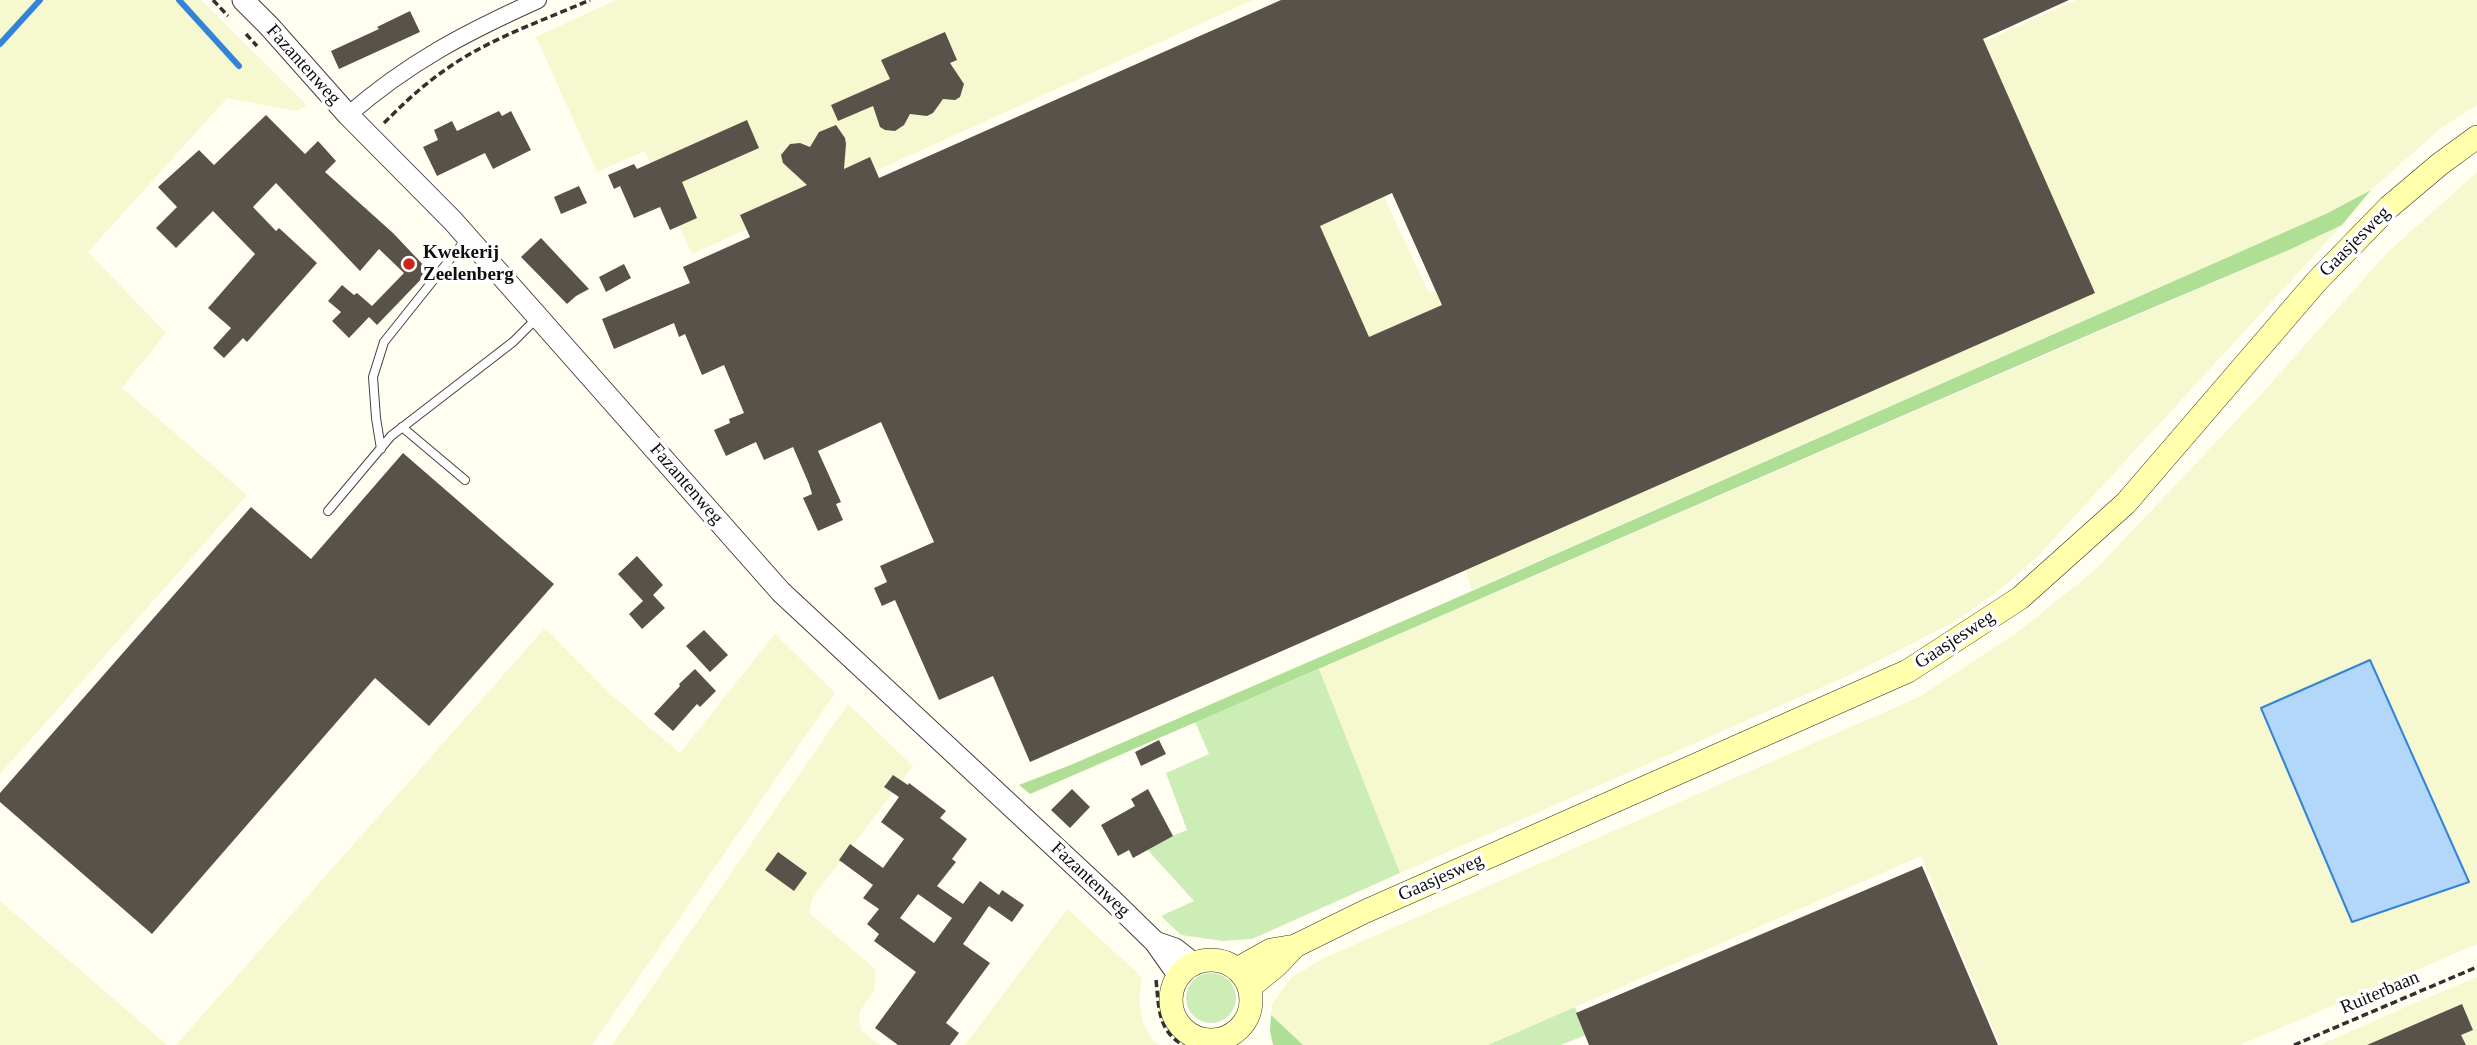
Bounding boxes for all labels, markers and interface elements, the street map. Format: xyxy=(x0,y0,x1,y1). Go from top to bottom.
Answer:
street label: Fazantenweg xyxy=(261,20,345,110)
street label: Gaasjesweg xyxy=(2315,202,2395,282)
place label: Kwekerij Zeelenberg xyxy=(423,242,514,286)
marker: Kwekerij Zeelenberg xyxy=(401,256,417,272)
street label: Fazantenweg xyxy=(645,439,727,529)
street label: Gaasjesweg xyxy=(1911,606,1999,674)
street label: Fazantenweg xyxy=(1046,837,1134,923)
street label: Gaasjesweg xyxy=(1395,849,1487,907)
street label: Ruiterbaan xyxy=(2337,966,2423,1020)

